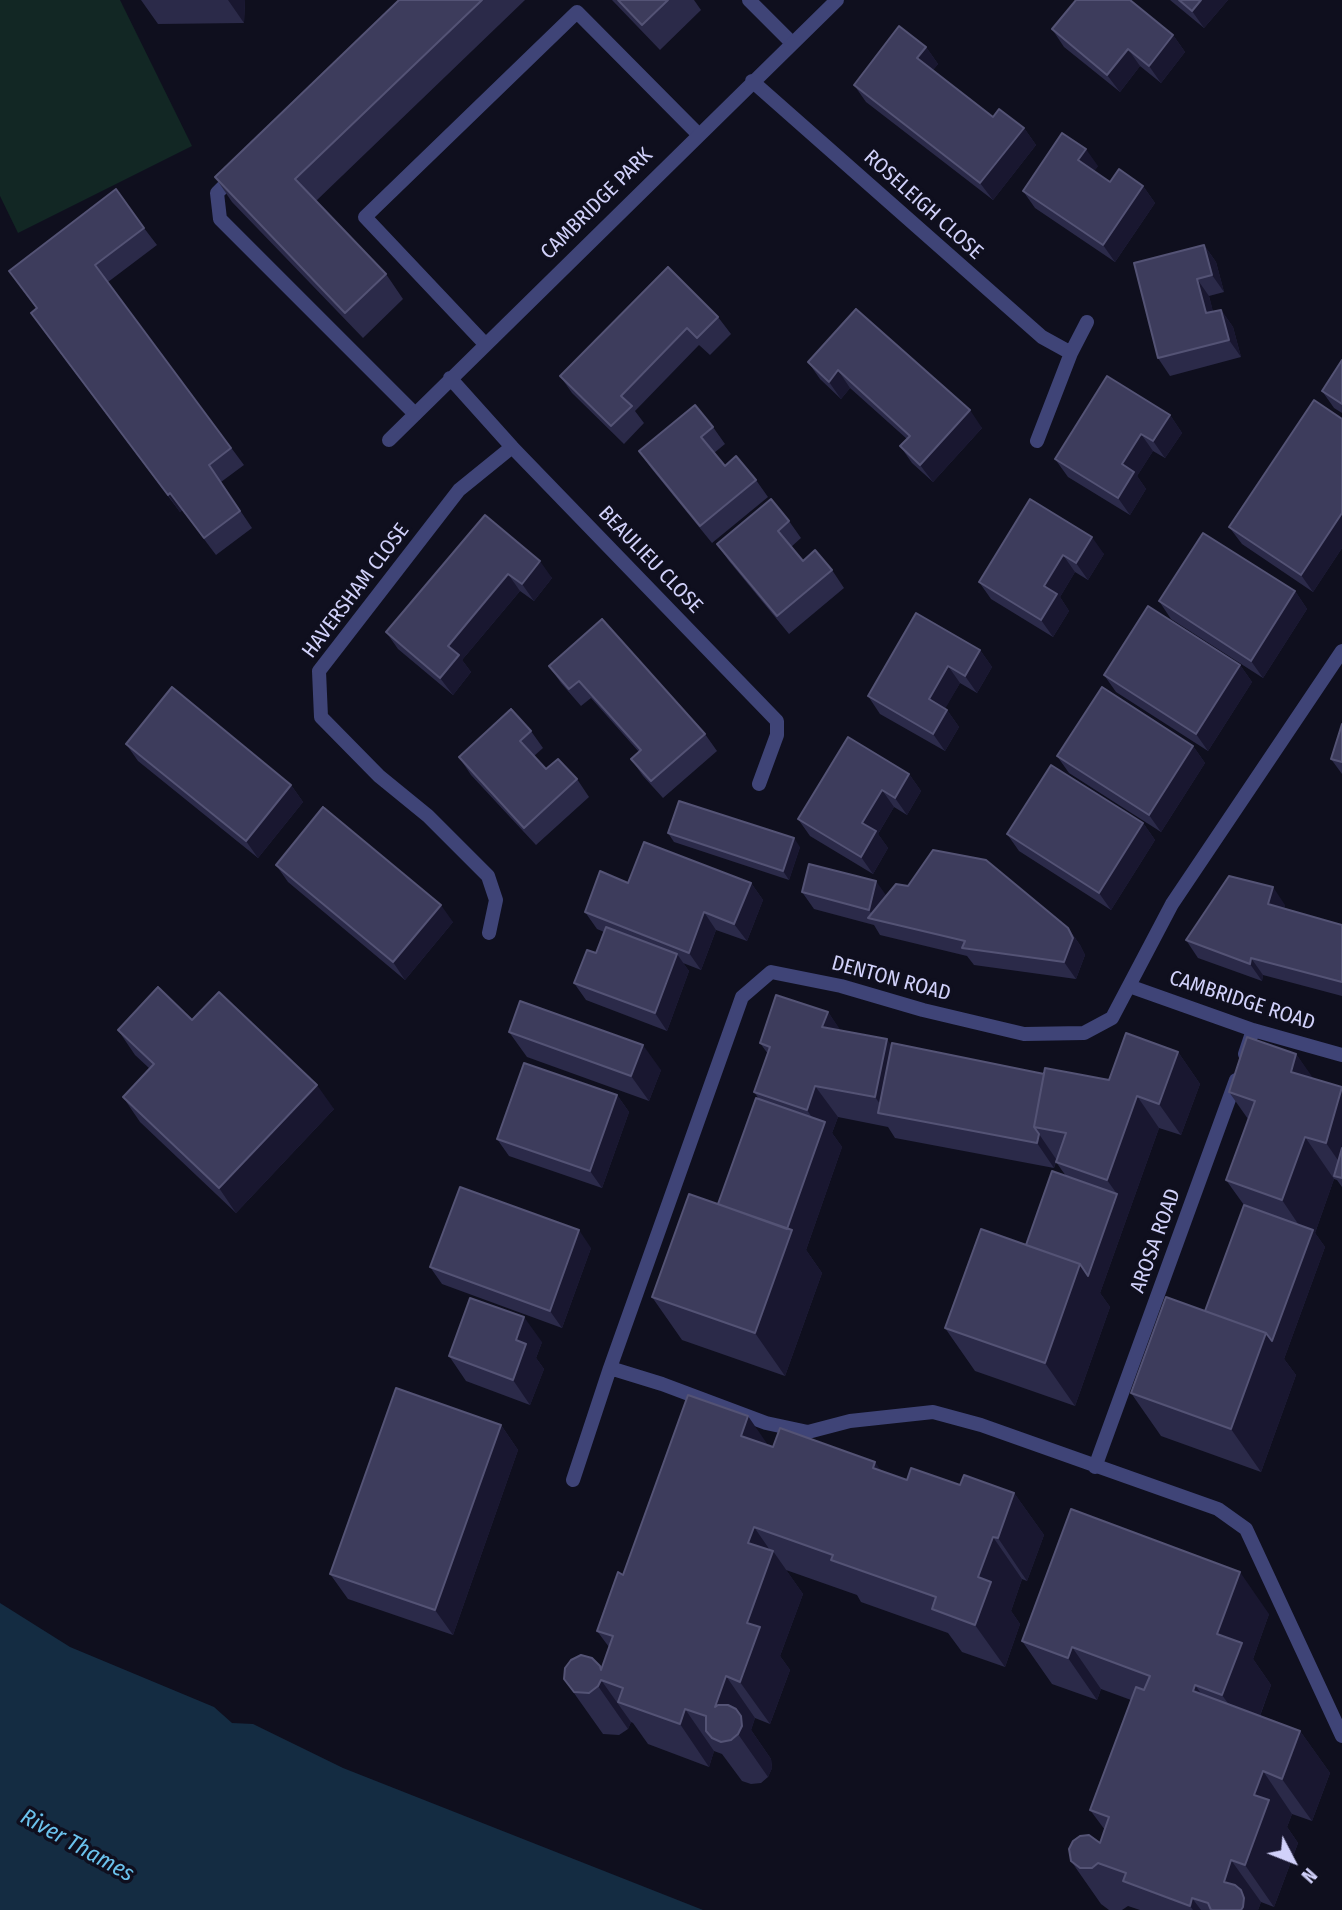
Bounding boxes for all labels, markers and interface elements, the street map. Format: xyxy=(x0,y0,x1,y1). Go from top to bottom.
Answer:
street label: CAMBRIDGE PARK xyxy=(536,143,658,265)
street label: ROSELEIGH CLOSE xyxy=(858,145,988,265)
street label: BEAULIEU CLOSE xyxy=(593,501,707,619)
street label: HAVERSHAM CLOSE xyxy=(297,519,415,663)
street label: DENTON ROAD xyxy=(829,951,953,1007)
street label: CAMBRIDGE ROAD xyxy=(1166,966,1318,1036)
street label: AROSA ROAD xyxy=(1125,1185,1187,1297)
water label: River Thames xyxy=(16,1804,138,1888)
north arrow xyxy=(1258,1826,1328,1896)
text: N xyxy=(1297,1863,1321,1887)

